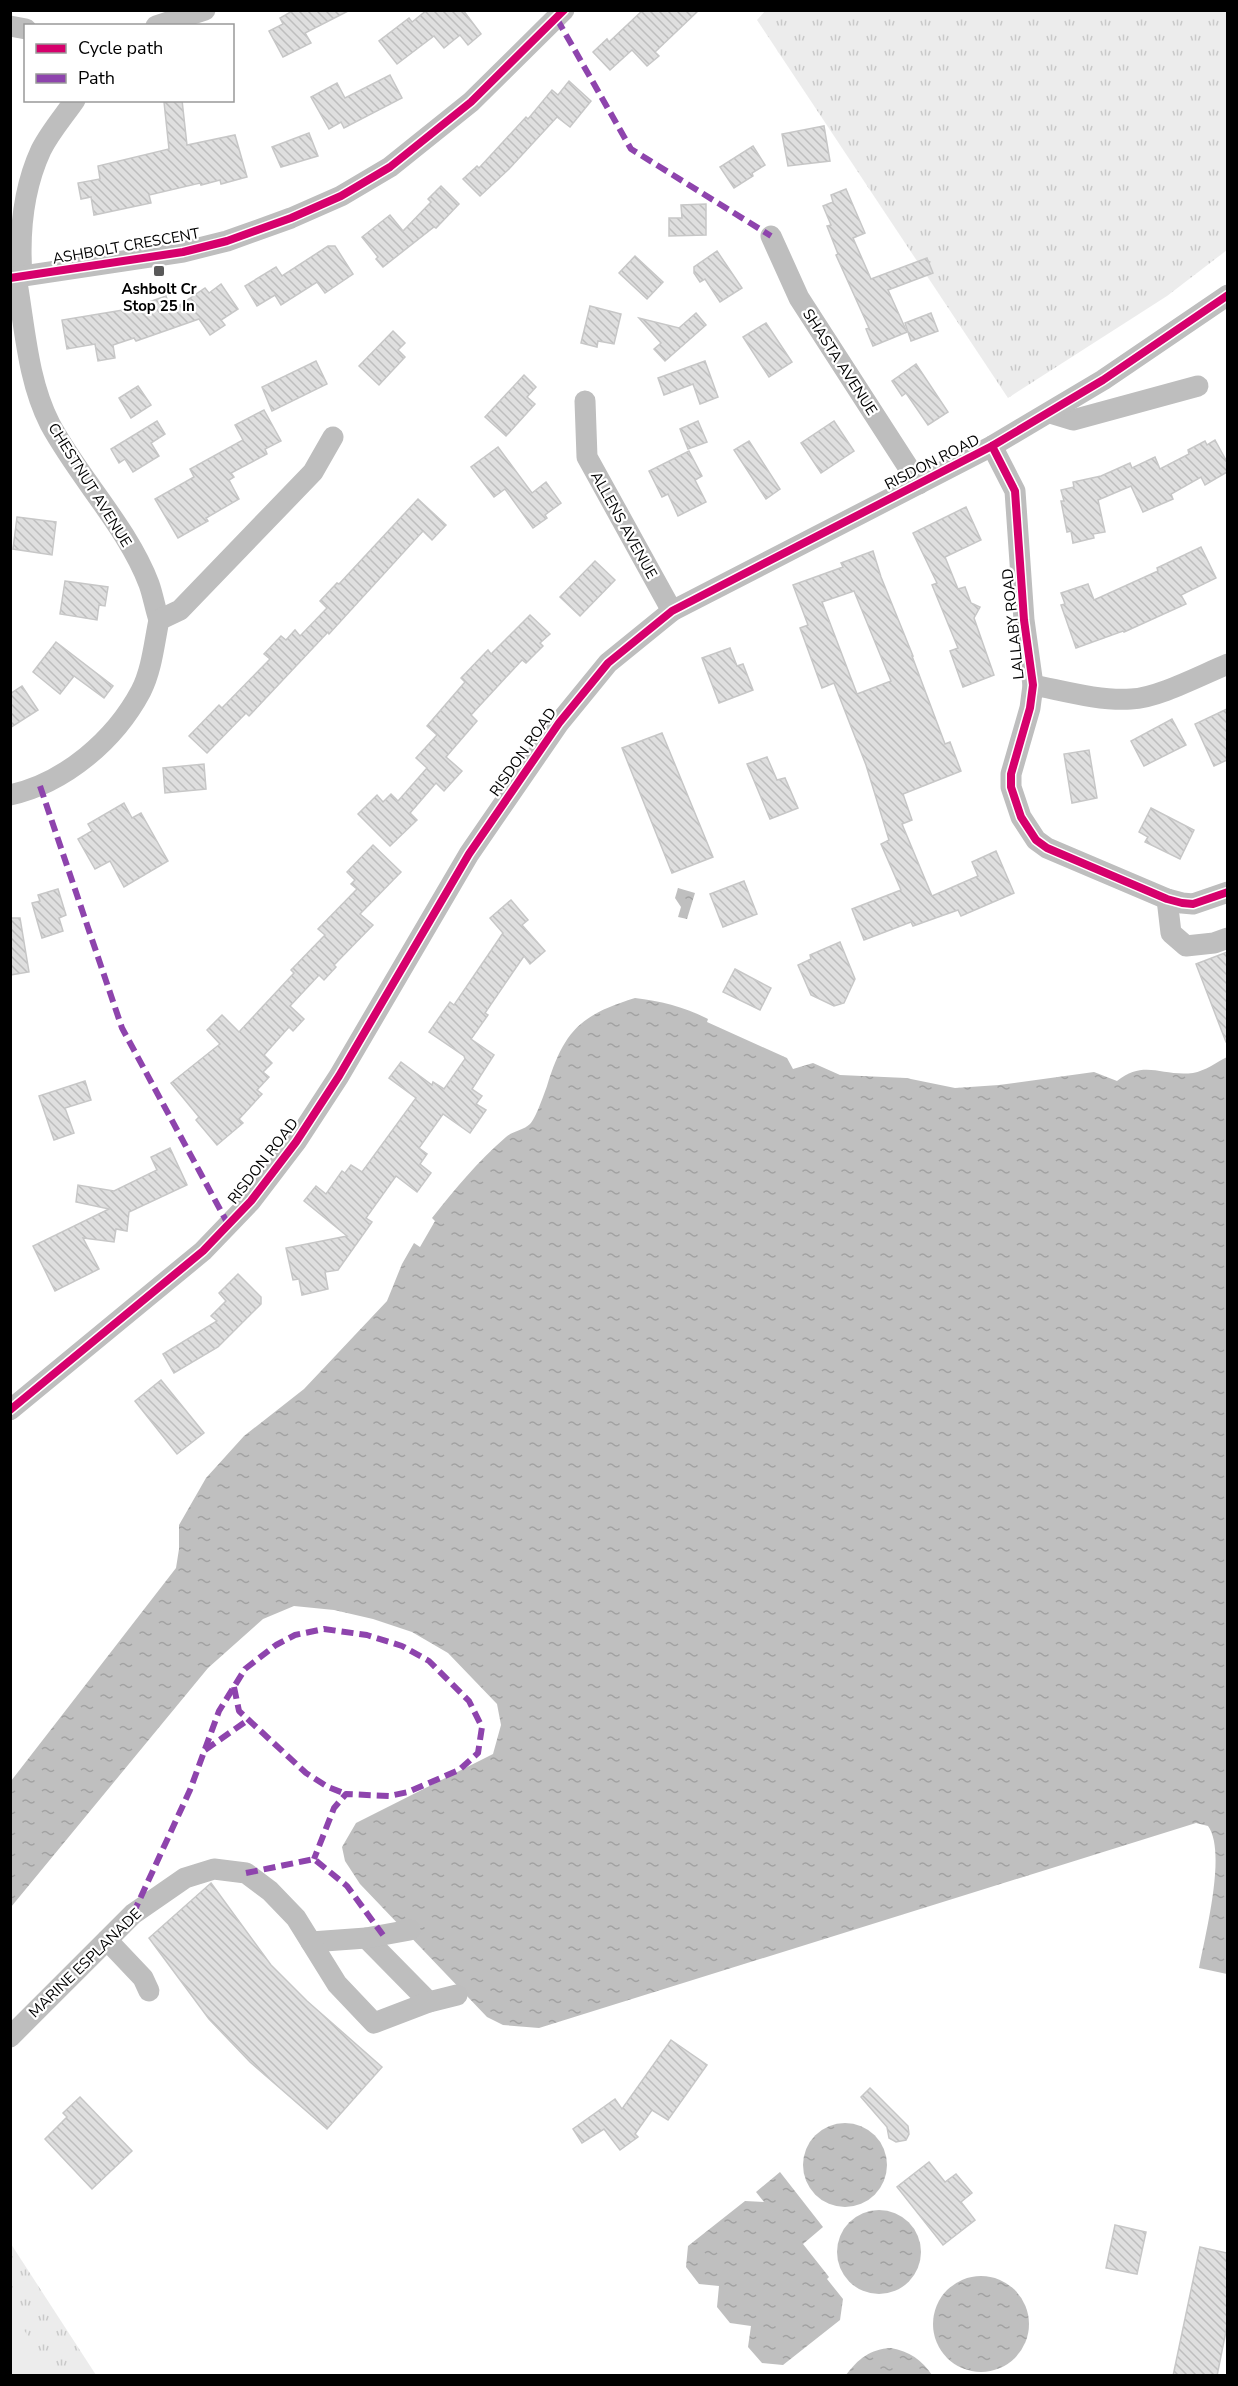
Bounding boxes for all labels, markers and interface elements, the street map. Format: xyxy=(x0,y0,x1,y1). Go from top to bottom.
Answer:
legend xyxy=(24,24,234,102)
text: Cycle path xyxy=(78,36,163,60)
text: Path xyxy=(78,66,115,90)
street label: ASHBOLT CRESCENT xyxy=(51,223,201,269)
marker: Ashbolt Cr Stop 25 In xyxy=(152,264,166,278)
place label: Ashbolt Cr Stop 25 In xyxy=(121,279,197,316)
street label: SHASTA AVENUE xyxy=(798,305,882,419)
street label: CHESTNUT AVENUE xyxy=(44,419,136,551)
street label: RISDON ROAD xyxy=(881,429,983,495)
street label: ALLENS AVENUE xyxy=(586,468,662,582)
street label: LALLABY ROAD xyxy=(997,567,1029,681)
street label: RISDON ROAD xyxy=(485,704,561,800)
street label: RISDON ROAD xyxy=(223,1114,303,1208)
street label: MARINE ESPLANADE xyxy=(24,1904,146,2022)

